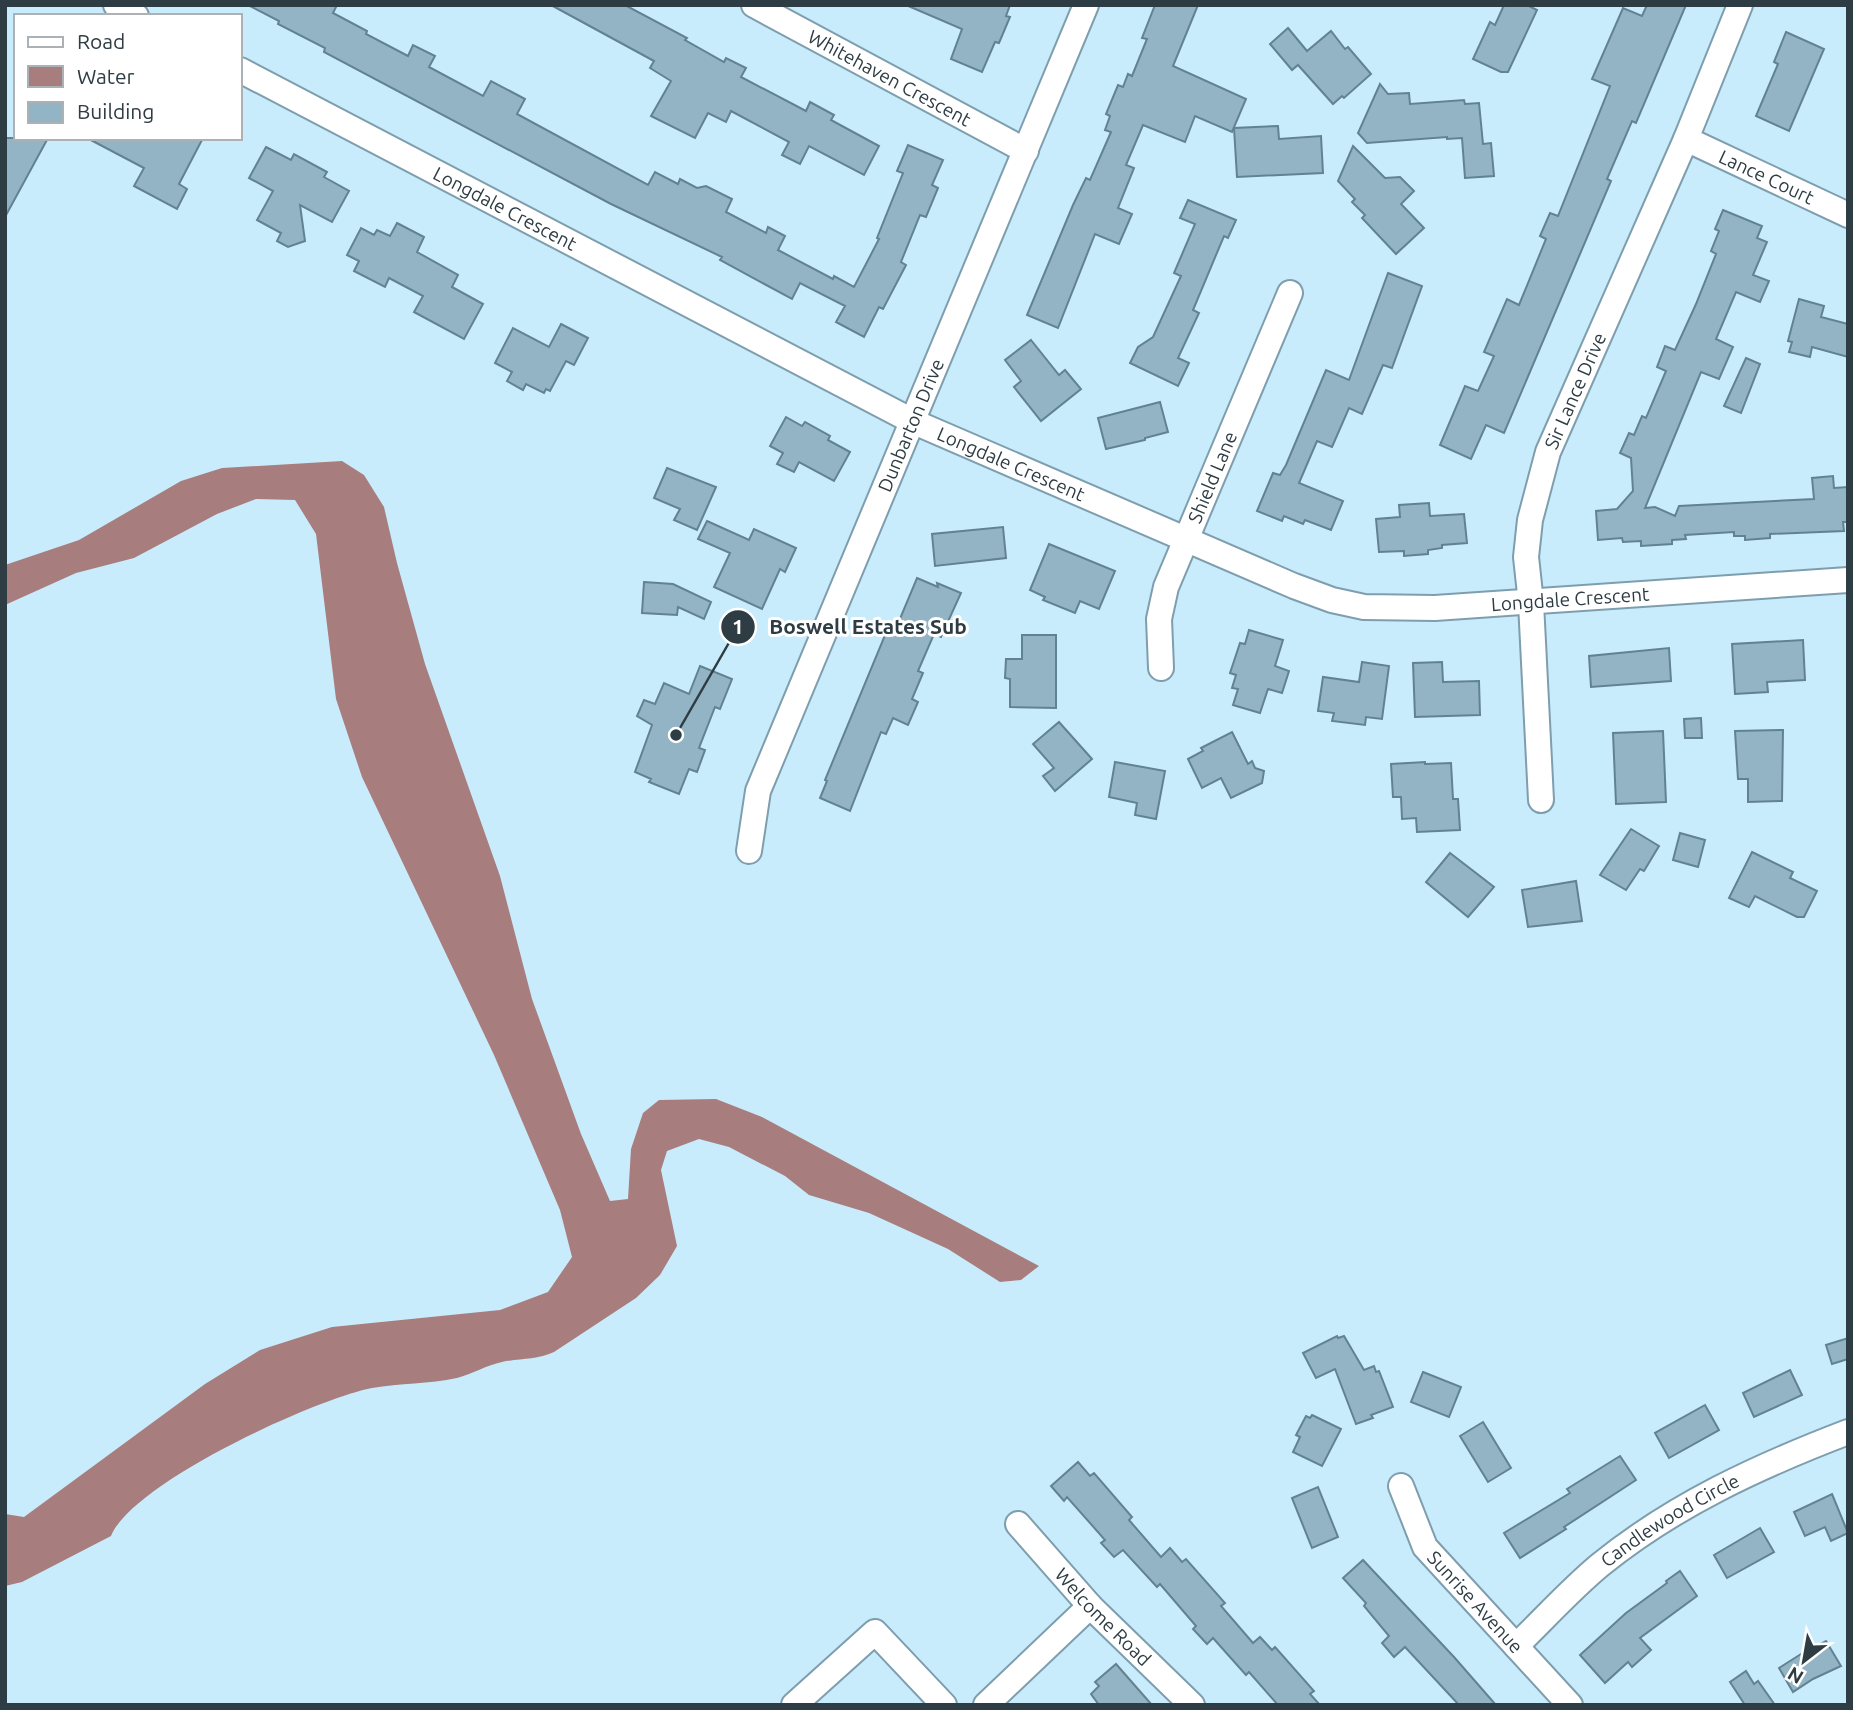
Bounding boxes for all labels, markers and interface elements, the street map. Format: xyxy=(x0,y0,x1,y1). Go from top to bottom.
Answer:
legend xyxy=(14,14,242,140)
street label: Whitehaven Crescent xyxy=(804,25,975,131)
text: Road xyxy=(77,29,125,53)
text: Water xyxy=(77,64,135,88)
text: Building xyxy=(77,99,154,123)
street label: Lance Court xyxy=(1716,145,1818,209)
street label: Longdale Crescent xyxy=(430,162,581,255)
street label: Sir Lance Drive xyxy=(1540,329,1610,452)
street label: Dunbarton Drive xyxy=(873,355,948,495)
street label: Longdale Crescent xyxy=(934,422,1089,506)
street label: Shield Lane xyxy=(1183,428,1241,526)
street label: Longdale Crescent xyxy=(1490,582,1651,615)
callout: Boswell Estates Sub xyxy=(720,606,981,648)
text: 1 xyxy=(732,614,744,638)
text: Boswell Estates Sub xyxy=(769,614,967,638)
street label: Candlewood Circle xyxy=(1596,1469,1743,1571)
street label: Sunrise Avenue xyxy=(1423,1546,1528,1657)
street label: Welcome Road xyxy=(1051,1563,1156,1670)
north arrow xyxy=(1769,1626,1839,1696)
text: N xyxy=(1783,1662,1807,1689)

